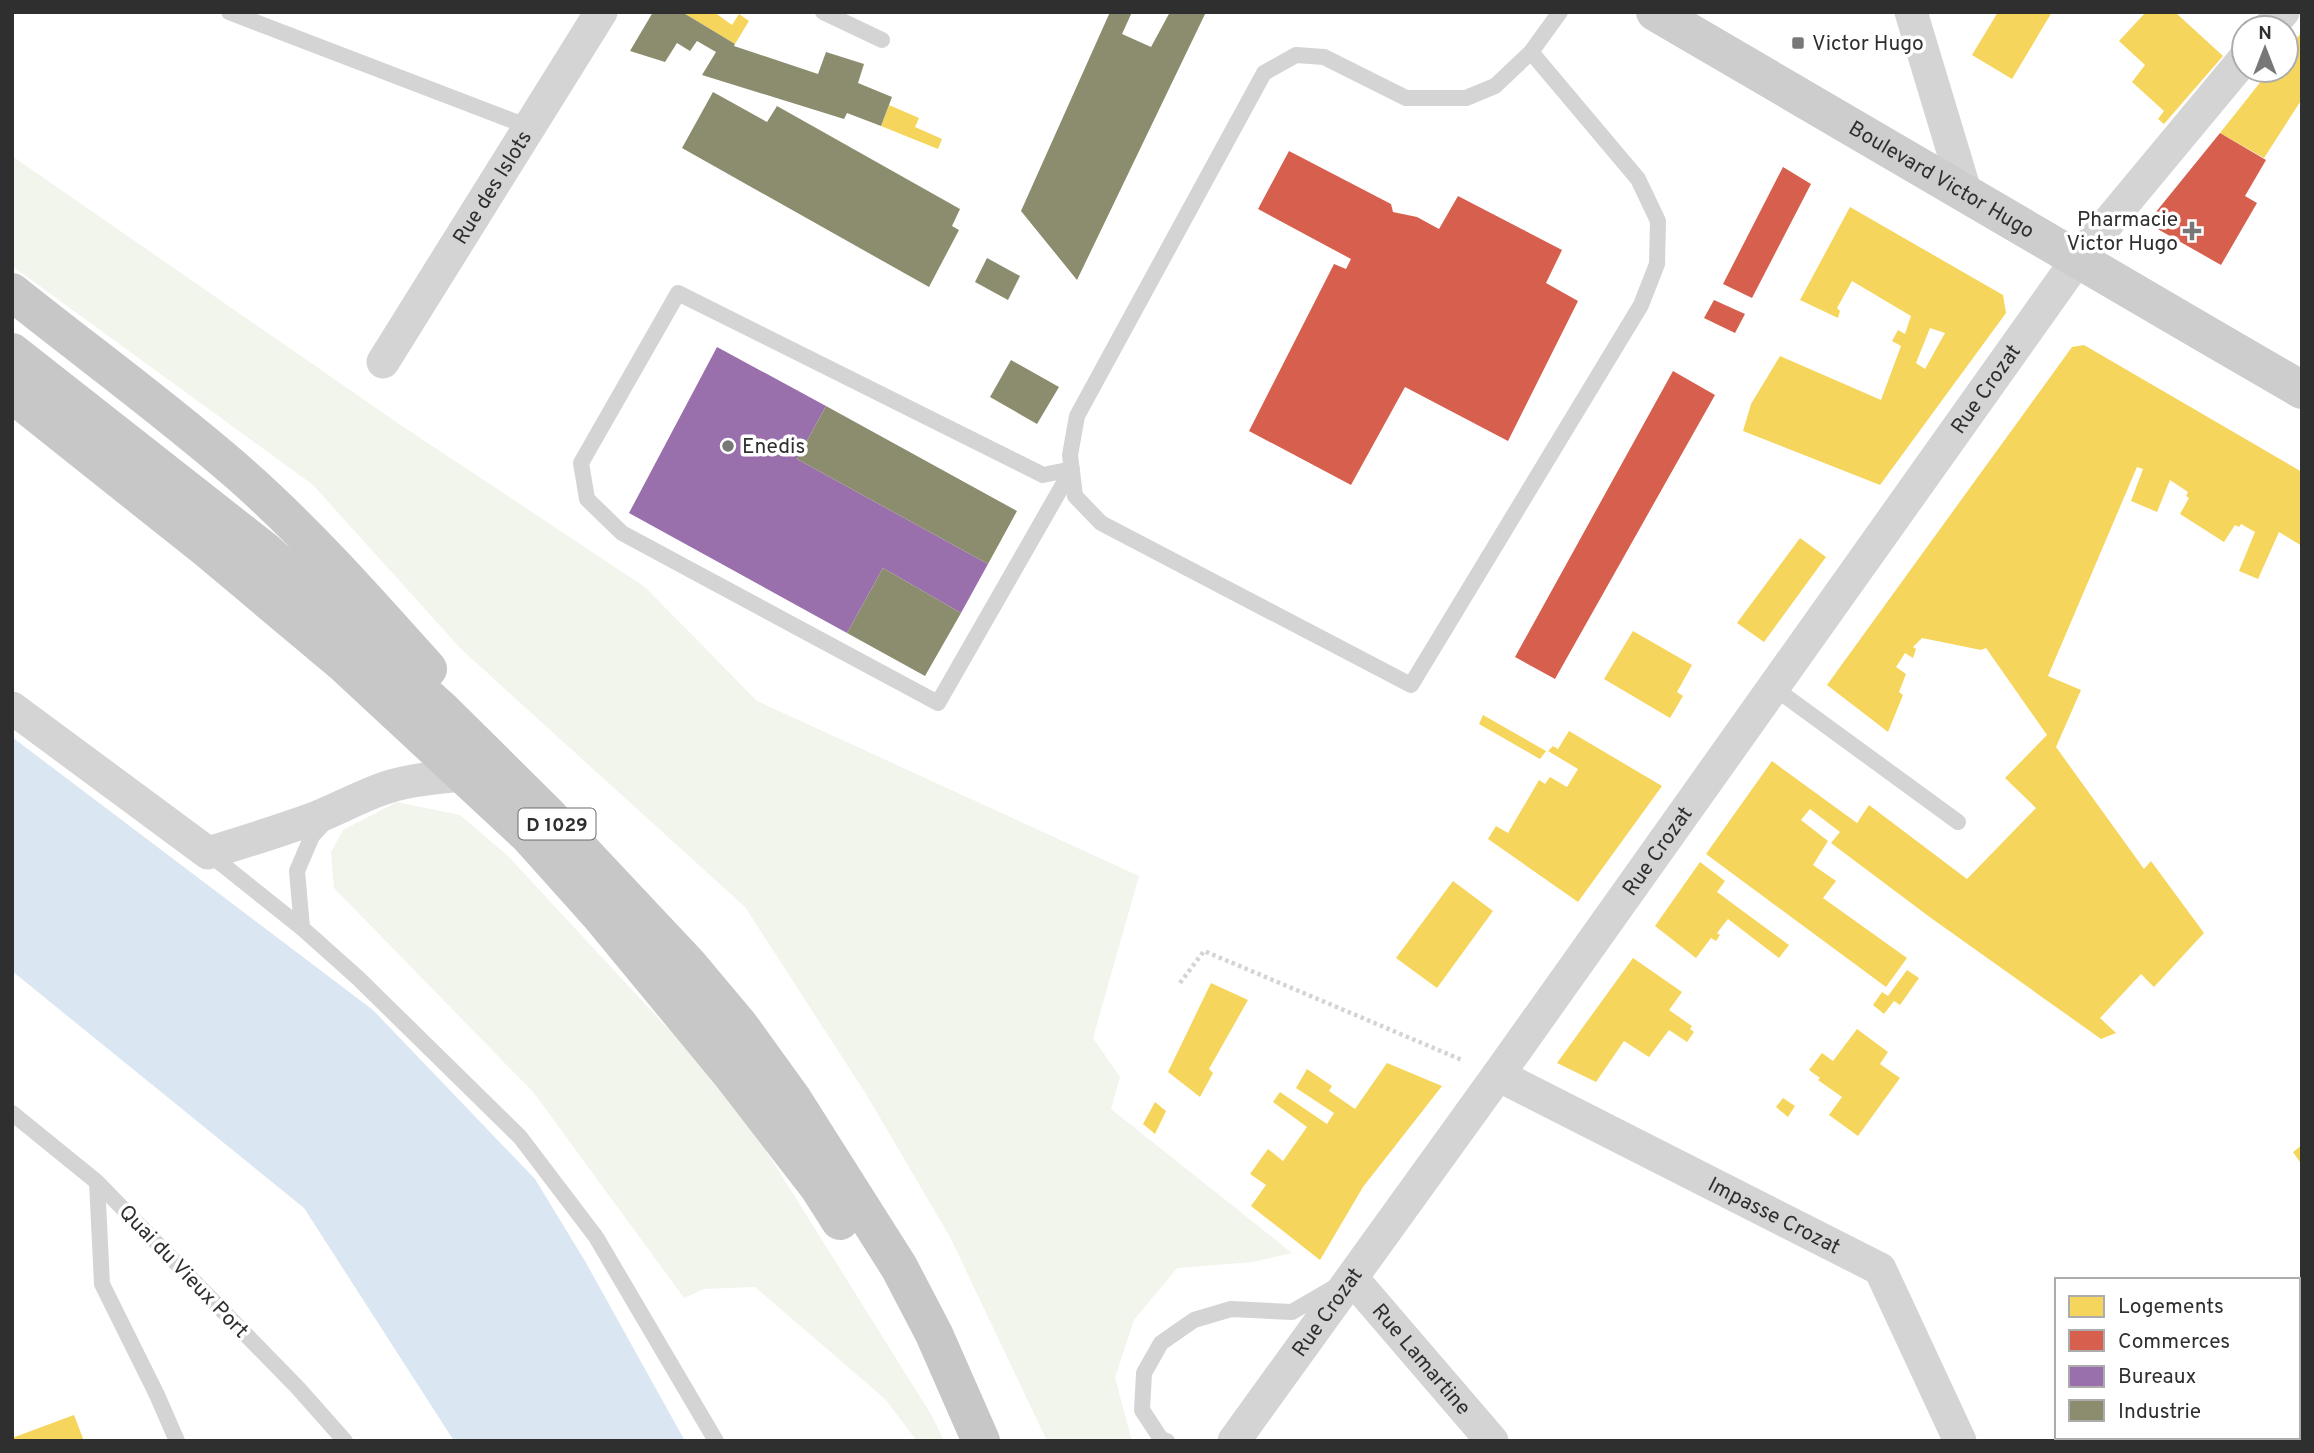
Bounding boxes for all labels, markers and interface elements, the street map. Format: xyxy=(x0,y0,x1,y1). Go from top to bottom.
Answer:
north arrow xyxy=(2230,14,2300,84)
text: N xyxy=(2258,22,2272,46)
place label: Victor Hugo xyxy=(1812,31,1924,58)
marker: Victor Hugo xyxy=(1790,35,1806,51)
street label: Boulevard Victor Hugo xyxy=(1843,116,2039,246)
street label: Rue des Islots xyxy=(448,126,539,250)
place label: Pharmacie Victor Hugo xyxy=(2066,207,2178,258)
marker: Pharmacie Victor Hugo xyxy=(2184,223,2200,239)
street label: Rue Crozat xyxy=(1946,340,2028,440)
place label: Enedis xyxy=(742,434,805,461)
marker: Enedis xyxy=(720,438,736,454)
street label: Rue Crozat xyxy=(1617,802,1699,902)
road number: D 1029 xyxy=(518,808,596,839)
street label: Impasse Crozat xyxy=(1703,1172,1844,1262)
street label: Quai du Vieux Port xyxy=(112,1199,254,1345)
street label: Rue Crozat xyxy=(1287,1263,1370,1363)
legend xyxy=(2055,1278,2300,1439)
text: Logements xyxy=(2118,1294,2224,1321)
street label: Rue Lamartine xyxy=(1365,1299,1476,1422)
text: Commerces xyxy=(2118,1329,2230,1356)
text: Bureaux xyxy=(2118,1364,2197,1391)
text: Industrie xyxy=(2118,1399,2201,1426)

